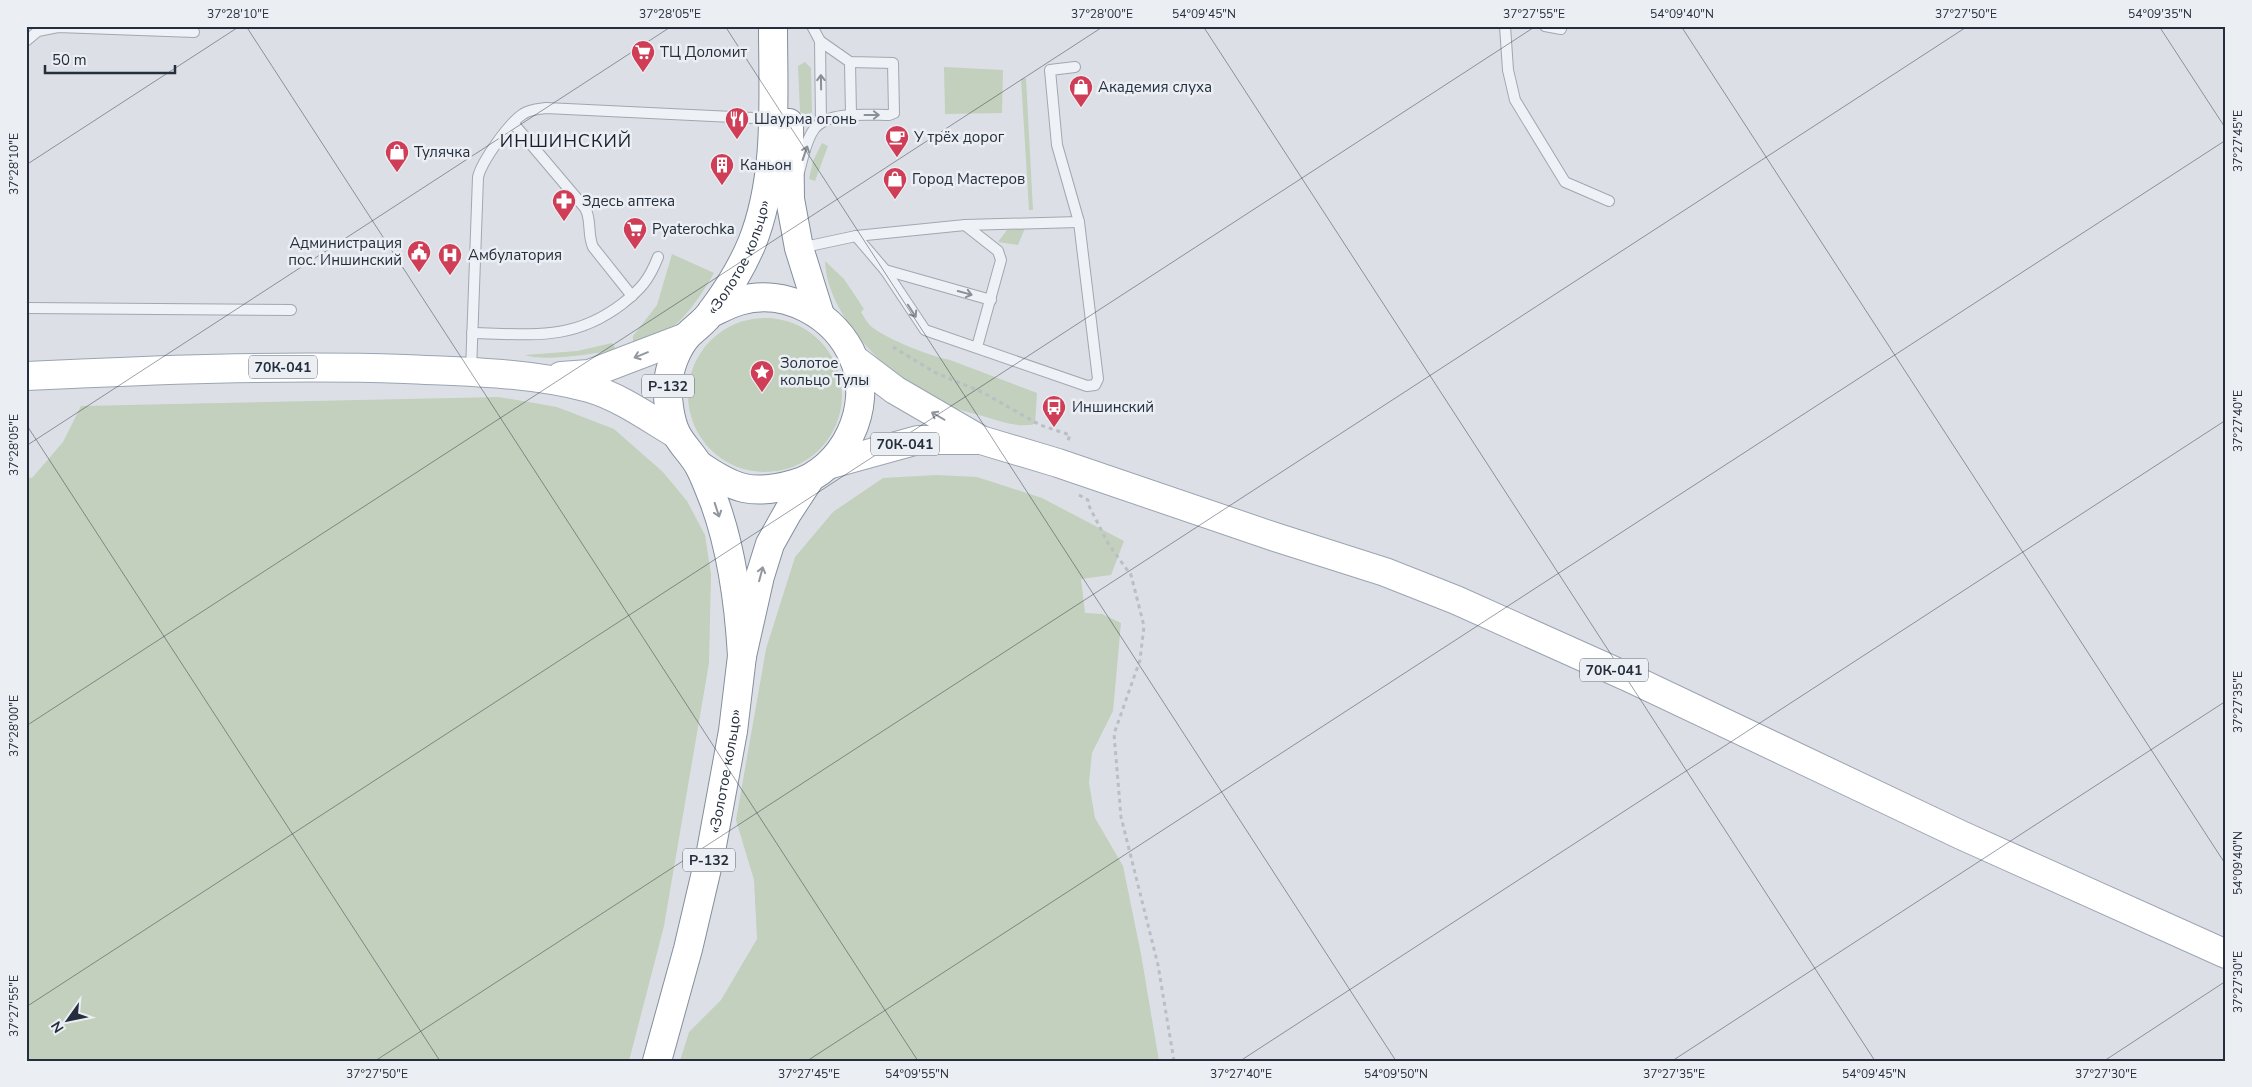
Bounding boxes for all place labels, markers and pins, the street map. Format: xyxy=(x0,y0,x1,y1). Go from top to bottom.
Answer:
supermarket icon: ТЦ Доломит xyxy=(630,39,656,73)
place label: ТЦ Доломит xyxy=(660,42,748,62)
shop icon: Академия слуха xyxy=(1068,74,1094,108)
place label: Академия слуха xyxy=(1098,77,1212,97)
restaurant icon: Шаурма огонь xyxy=(724,106,750,140)
place label: Шаурма огонь xyxy=(754,109,857,129)
cafe icon: У трёх дорог xyxy=(884,124,910,158)
place label: У трёх дорог xyxy=(913,127,1005,147)
shop icon: Тулячка xyxy=(384,139,410,173)
place label: Тулячка xyxy=(414,142,470,162)
building icon: Каньон xyxy=(709,152,735,186)
place label: Каньон xyxy=(740,155,792,175)
shop icon: Город Мастеров xyxy=(882,166,908,200)
place label: Город Мастеров xyxy=(912,169,1025,189)
pharmacy icon: Здесь аптека xyxy=(551,188,577,222)
place label: Здесь аптека xyxy=(582,191,675,211)
supermarket icon: Pyaterochka xyxy=(622,216,648,250)
place label: Pyaterochka xyxy=(652,219,735,239)
place label: Администрация пос. Иншинский xyxy=(288,233,402,270)
public building icon: Администрация пос. Иншинский xyxy=(406,239,432,273)
hospital icon: Амбулатория xyxy=(437,242,463,276)
place label: Амбулатория xyxy=(468,245,562,265)
place label: Золотое кольцо Тулы xyxy=(780,353,869,390)
place icon: Золотое кольцо Тулы xyxy=(749,359,775,393)
bus stop icon: Иншинский xyxy=(1041,394,1067,428)
place label: Иншинский xyxy=(1072,397,1154,417)

